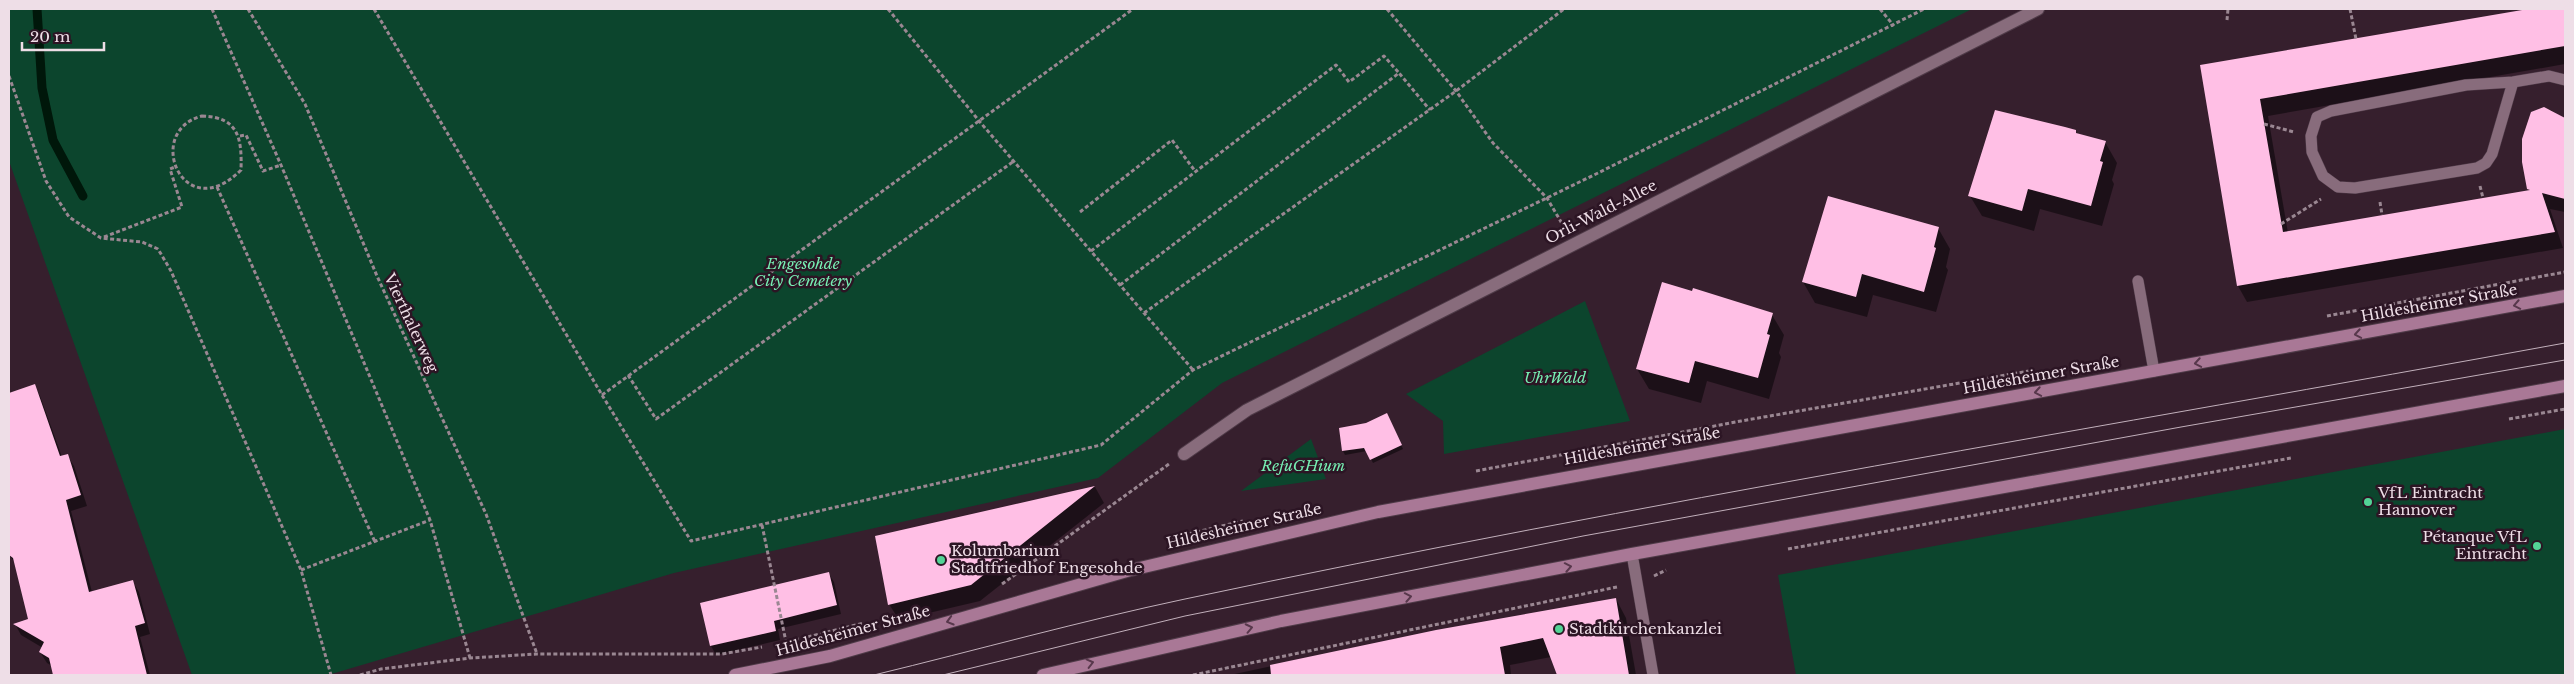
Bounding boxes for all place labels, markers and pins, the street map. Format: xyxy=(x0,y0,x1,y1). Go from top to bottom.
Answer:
place label: VfL Eintracht Hannover xyxy=(2377,483,2483,519)
marker: VfL Eintracht Hannover xyxy=(2362,496,2374,508)
place label: Pétanque VfL Eintracht xyxy=(2423,527,2527,563)
marker: Pétanque VfL Eintracht xyxy=(2531,540,2543,552)
place label: Kolumbarium Stadtfriedhof Engesohde xyxy=(951,541,1143,577)
marker: Kolumbarium Stadtfriedhof Engesohde xyxy=(935,554,947,566)
place label: Stadtkirchenkanzlei xyxy=(1569,619,1722,638)
marker: Stadtkirchenkanzlei xyxy=(1553,623,1565,635)

